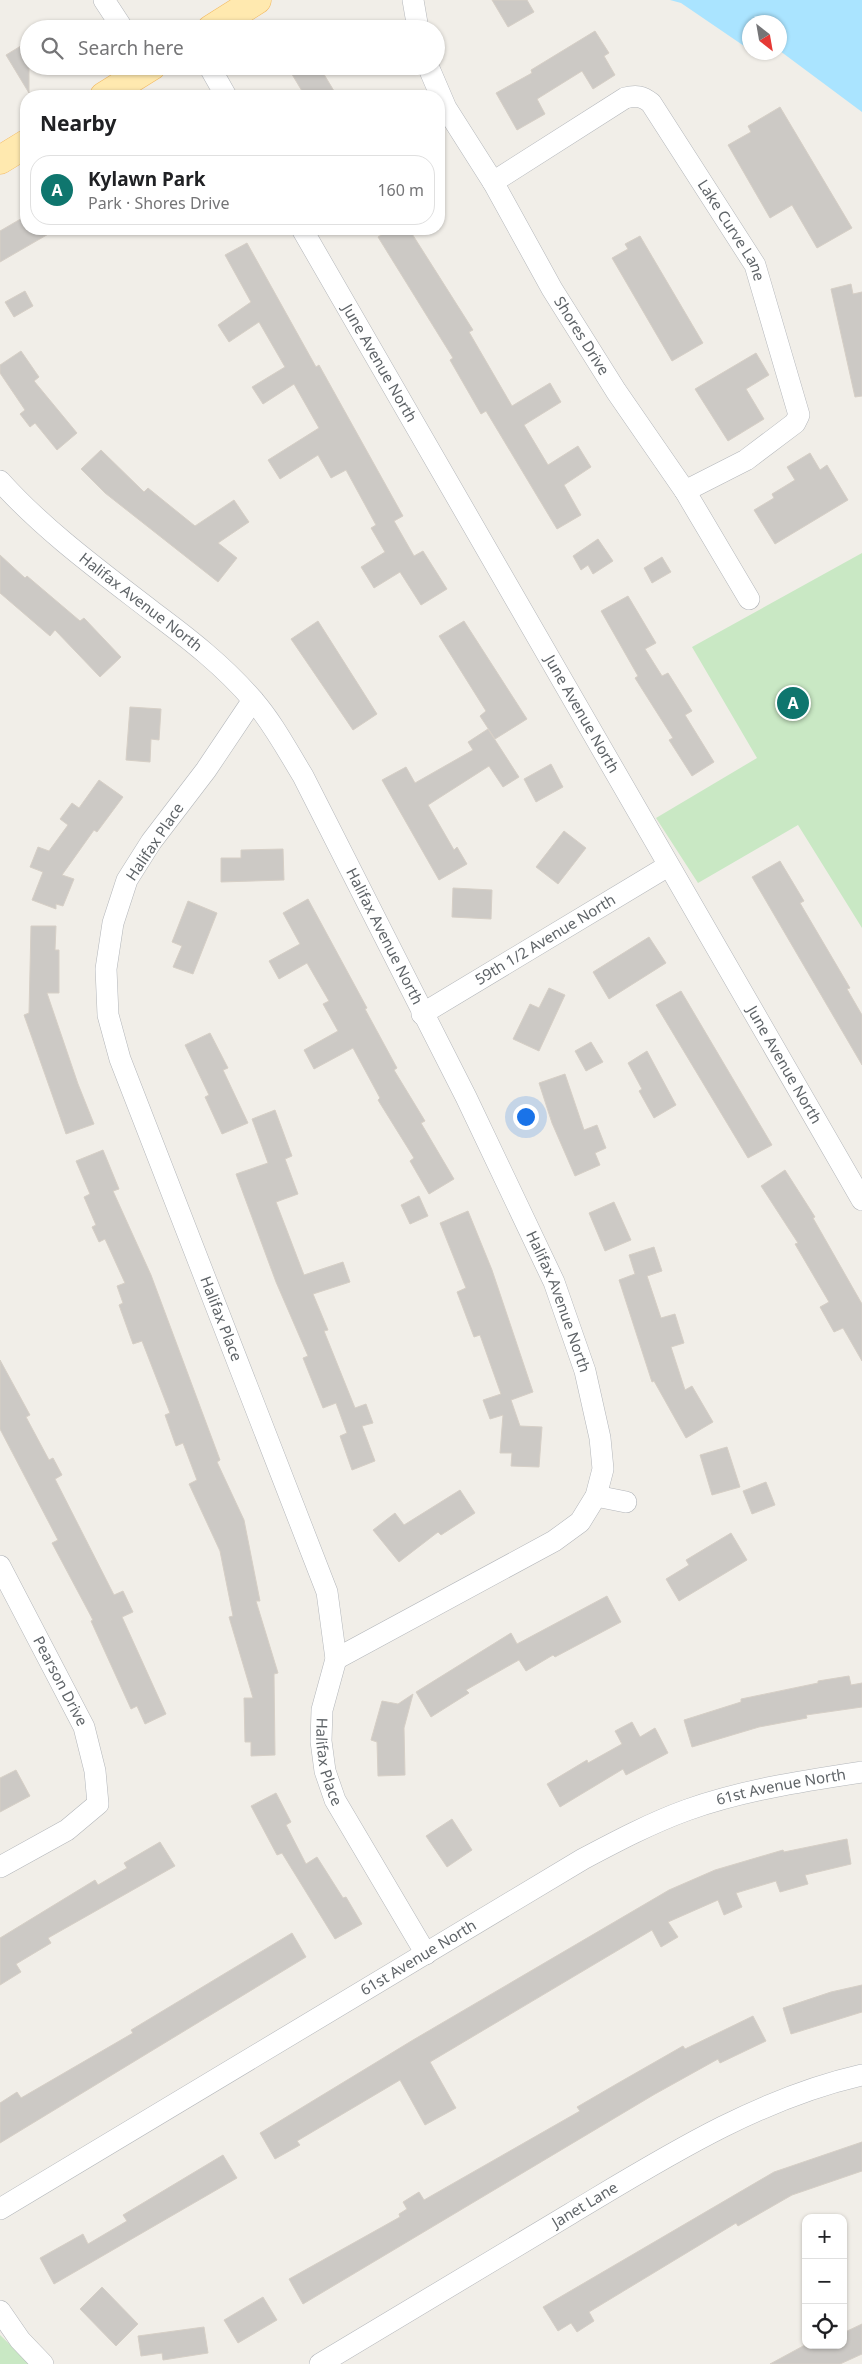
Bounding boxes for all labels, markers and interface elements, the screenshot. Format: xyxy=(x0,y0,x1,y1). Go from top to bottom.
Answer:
north arrow xyxy=(742,15,787,60)
search box xyxy=(20,20,445,75)
icon: search xyxy=(38,34,66,62)
text: Search here xyxy=(78,35,184,61)
text: Nearby xyxy=(40,109,116,137)
text: Kylawn Park xyxy=(88,166,206,192)
street label: Lake Curve Lane xyxy=(694,175,770,283)
text: A xyxy=(51,179,63,201)
text: 160 m xyxy=(377,179,424,201)
text: Park · Shores Drive xyxy=(88,192,229,214)
street label: Shores Drive xyxy=(550,292,614,379)
street label: June Avenue North xyxy=(337,298,422,425)
street label: Halifax Avenue North xyxy=(75,548,207,656)
street label: June Avenue North xyxy=(540,649,625,776)
pin: A xyxy=(777,684,809,722)
street label: Halifax Place xyxy=(121,799,188,884)
street label: Halifax Avenue North xyxy=(342,864,428,1008)
street label: 59th 1/2 Avenue North xyxy=(471,889,619,989)
street label: June Avenue North xyxy=(742,1000,827,1127)
your location xyxy=(513,1104,539,1130)
street label: Halifax Avenue North xyxy=(522,1227,596,1375)
street label: Halifax Place xyxy=(196,1273,247,1364)
street label: Pearson Drive xyxy=(29,1632,93,1729)
street label: Halifax Place xyxy=(312,1717,347,1809)
street label: 61st Avenue North xyxy=(714,1764,847,1809)
street label: 61st Avenue North xyxy=(356,1914,479,1999)
street label: Janet Lane xyxy=(546,2177,621,2233)
map controls xyxy=(802,2214,847,2349)
button: + xyxy=(802,2214,847,2259)
button: − xyxy=(802,2259,847,2304)
button: locate xyxy=(802,2304,847,2349)

